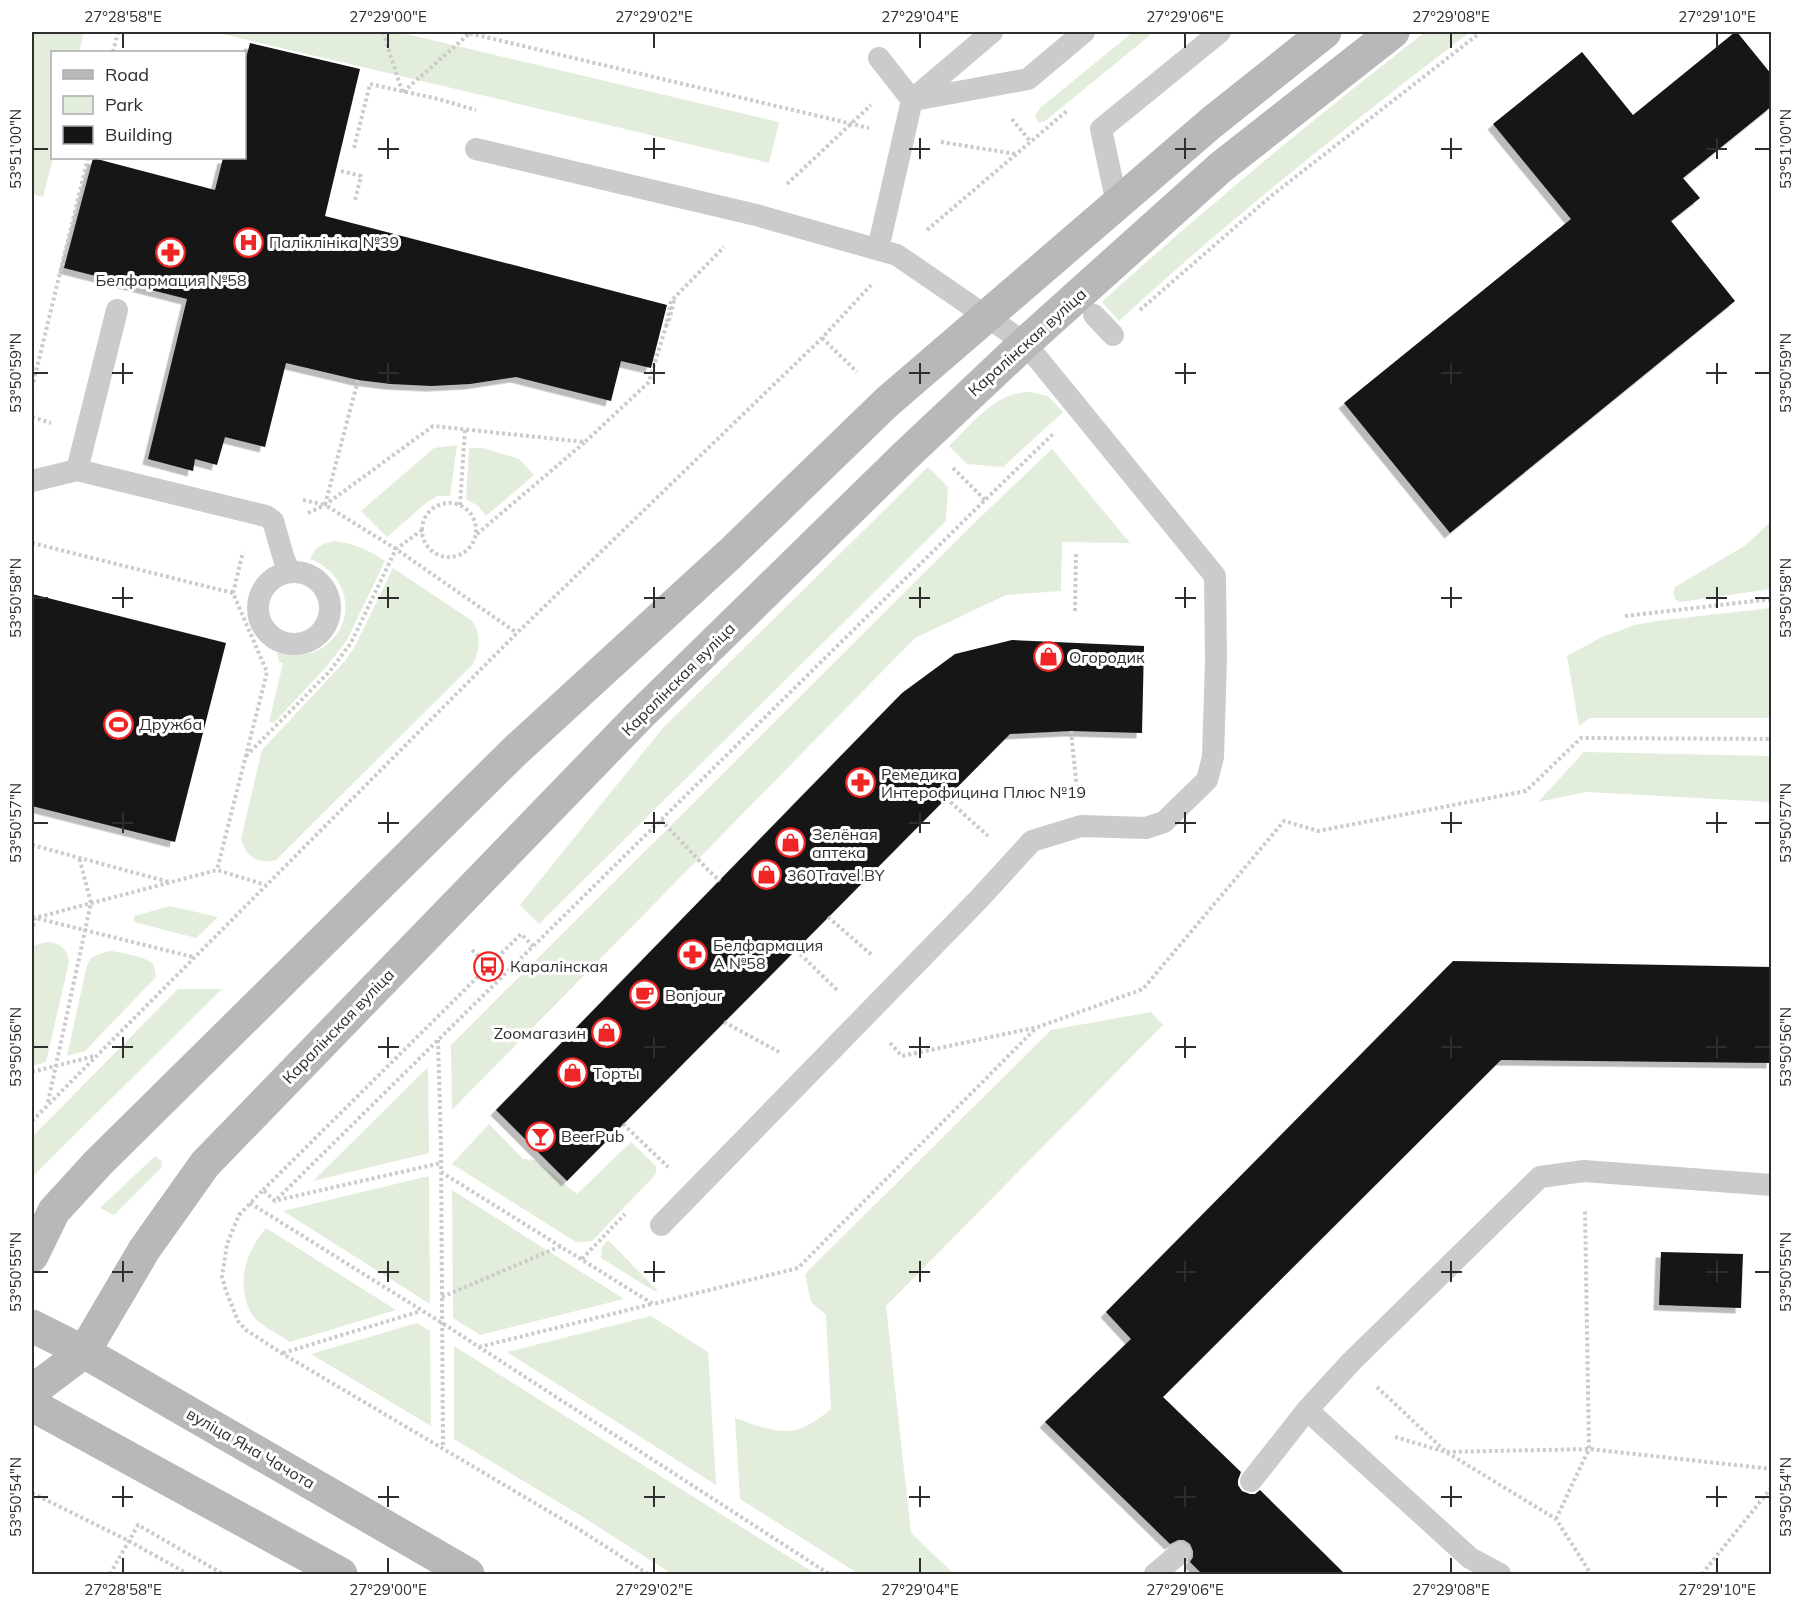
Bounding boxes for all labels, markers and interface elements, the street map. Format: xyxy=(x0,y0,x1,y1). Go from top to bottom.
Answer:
text: 27°28'58"E xyxy=(84,7,162,26)
text: 27°29'00"E xyxy=(349,7,427,26)
text: 27°29'02"E xyxy=(615,7,693,26)
text: 27°29'04"E xyxy=(881,7,959,26)
text: 27°29'06"E xyxy=(1146,7,1224,26)
text: 27°29'08"E xyxy=(1412,7,1490,26)
text: 27°29'10"E xyxy=(1678,7,1756,26)
legend xyxy=(51,51,246,159)
text: Road xyxy=(105,63,149,86)
text: Park xyxy=(105,93,144,116)
text: 53°51'00"N xyxy=(6,109,25,189)
text: 53°51'00"N xyxy=(1776,109,1795,189)
text: Building xyxy=(105,123,173,146)
hospital icon: Паліклініка №39 xyxy=(232,226,264,258)
place label: Паліклініка №39 xyxy=(269,232,399,252)
pharmacy icon: Белфармация №58 xyxy=(155,236,187,268)
place label: Белфармация №58 xyxy=(95,270,247,290)
street label: Каралінская вуліца xyxy=(964,284,1090,400)
text: 53°50'59"N xyxy=(6,333,25,413)
text: 53°50'59"N xyxy=(1776,333,1795,413)
text: 53°50'58"N xyxy=(6,558,25,638)
text: 53°50'58"N xyxy=(1776,558,1795,638)
street label: Каралінская вуліца xyxy=(617,618,739,740)
shop icon: Огородик xyxy=(1032,641,1064,673)
place label: Огородик xyxy=(1069,647,1145,667)
sports icon: Дружба xyxy=(102,708,134,740)
place label: Дружба xyxy=(139,714,202,734)
place label: Ремедика Интерофицина Плюс №19 xyxy=(881,764,1086,802)
pharmacy icon: Ремедика Интерофицина Плюс №19 xyxy=(844,767,876,799)
text: 53°50'57"N xyxy=(6,783,25,863)
text: 53°50'57"N xyxy=(1776,783,1795,863)
place label: Зелёная аптека xyxy=(812,824,878,862)
shop icon: Зелёная аптека xyxy=(775,827,807,859)
shop icon: 360Travel.BY xyxy=(750,859,782,891)
place label: 360Travel.BY xyxy=(787,865,885,885)
place label: Белфармация А №58 xyxy=(713,935,823,973)
pharmacy icon: Белфармация А №58 xyxy=(676,938,708,970)
bus stop icon: Каралінская xyxy=(473,950,505,982)
place label: Каралінская xyxy=(510,956,608,976)
street label: Каралінская вуліца xyxy=(278,964,398,1088)
cafe icon: Bonjour xyxy=(628,979,660,1011)
place label: Bonjour xyxy=(665,985,723,1005)
text: 53°50'56"N xyxy=(6,1007,25,1087)
text: 53°50'56"N xyxy=(1776,1007,1795,1087)
shop icon: Zooмагазин xyxy=(591,1017,623,1049)
place label: Zooмагазин xyxy=(494,1023,586,1043)
shop icon: Торты xyxy=(556,1057,588,1089)
place label: Торты xyxy=(593,1063,640,1083)
bar icon: BeerPub xyxy=(524,1120,556,1152)
place label: BeerPub xyxy=(561,1126,624,1146)
text: 53°50'55"N xyxy=(6,1232,25,1312)
text: 53°50'55"N xyxy=(1776,1232,1795,1312)
street label: вуліца Яна Чачота xyxy=(183,1403,319,1493)
text: 53°50'54"N xyxy=(6,1457,25,1537)
text: 53°50'54"N xyxy=(1776,1457,1795,1537)
text: 27°28'58"E xyxy=(84,1580,162,1599)
text: 27°29'00"E xyxy=(349,1580,427,1599)
text: 27°29'02"E xyxy=(615,1580,693,1599)
text: 27°29'04"E xyxy=(881,1580,959,1599)
text: 27°29'06"E xyxy=(1146,1580,1224,1599)
text: 27°29'08"E xyxy=(1412,1580,1490,1599)
text: 27°29'10"E xyxy=(1678,1580,1756,1599)

